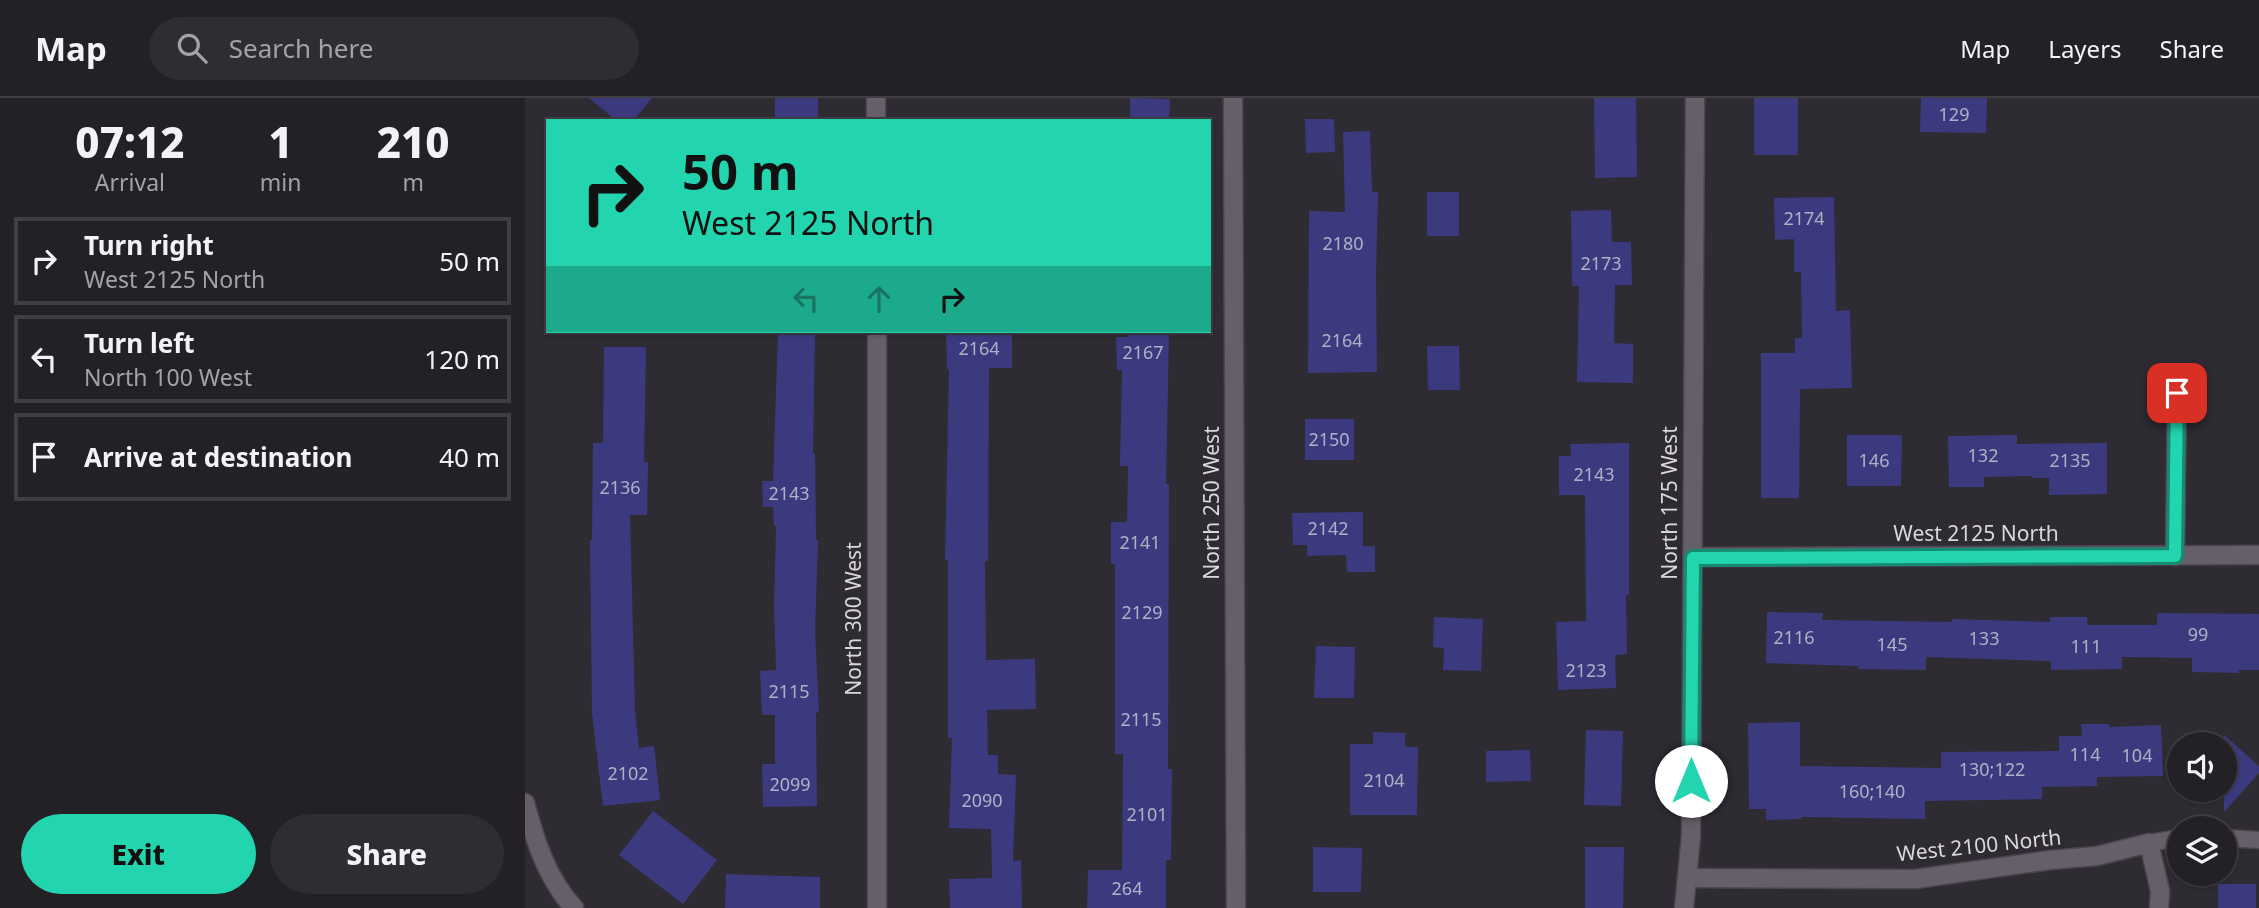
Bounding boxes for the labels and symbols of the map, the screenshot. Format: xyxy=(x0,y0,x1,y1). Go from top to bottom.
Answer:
house number: 129 xyxy=(1939,102,1969,126)
house number: 2174 xyxy=(1783,206,1825,230)
house number: 2180 xyxy=(1322,231,1364,255)
house number: 2173 xyxy=(1580,251,1622,275)
house number: 2164 xyxy=(1321,328,1363,352)
house number: 2164 xyxy=(958,336,1000,360)
house number: 2167 xyxy=(1122,340,1164,364)
pin xyxy=(2147,363,2207,423)
street label: North 250 West xyxy=(1197,426,1225,580)
street label: North 175 West xyxy=(1655,426,1683,580)
house number: 2150 xyxy=(1308,427,1350,451)
house number: 132 xyxy=(1968,443,1998,467)
house number: 146 xyxy=(1859,448,1889,472)
house number: 2135 xyxy=(2049,448,2091,472)
house number: 2143 xyxy=(1573,462,1615,486)
house number: 2136 xyxy=(599,475,641,499)
house number: 2143 xyxy=(768,481,810,505)
house number: 2142 xyxy=(1307,516,1349,540)
street label: West 2125 North xyxy=(1893,519,2059,547)
house number: 2141 xyxy=(1119,530,1161,554)
street label: North 300 West xyxy=(839,542,867,696)
house number: 2129 xyxy=(1121,600,1163,624)
house number: 99 xyxy=(2188,622,2208,646)
house number: 2116 xyxy=(1773,625,1815,649)
house number: 133 xyxy=(1969,626,1999,650)
house number: 145 xyxy=(1877,632,1907,656)
house number: 111 xyxy=(2071,634,2101,658)
house number: 2123 xyxy=(1565,658,1607,682)
house number: 2115 xyxy=(768,679,810,703)
house number: 2115 xyxy=(1120,707,1162,731)
house number: 114 xyxy=(2070,742,2100,766)
house number: 104 xyxy=(2122,743,2152,767)
position arrow xyxy=(1654,744,1728,818)
house number: 130;122 xyxy=(1959,757,2025,781)
house number: 2102 xyxy=(607,761,649,785)
house number: 2104 xyxy=(1363,768,1405,792)
house number: 2099 xyxy=(769,772,811,796)
house number: 160;140 xyxy=(1839,779,1905,803)
house number: 2090 xyxy=(961,788,1003,812)
house number: 2101 xyxy=(1126,802,1168,826)
street label: West 2100 North xyxy=(1895,822,2063,868)
house number: 264 xyxy=(1112,876,1142,900)

